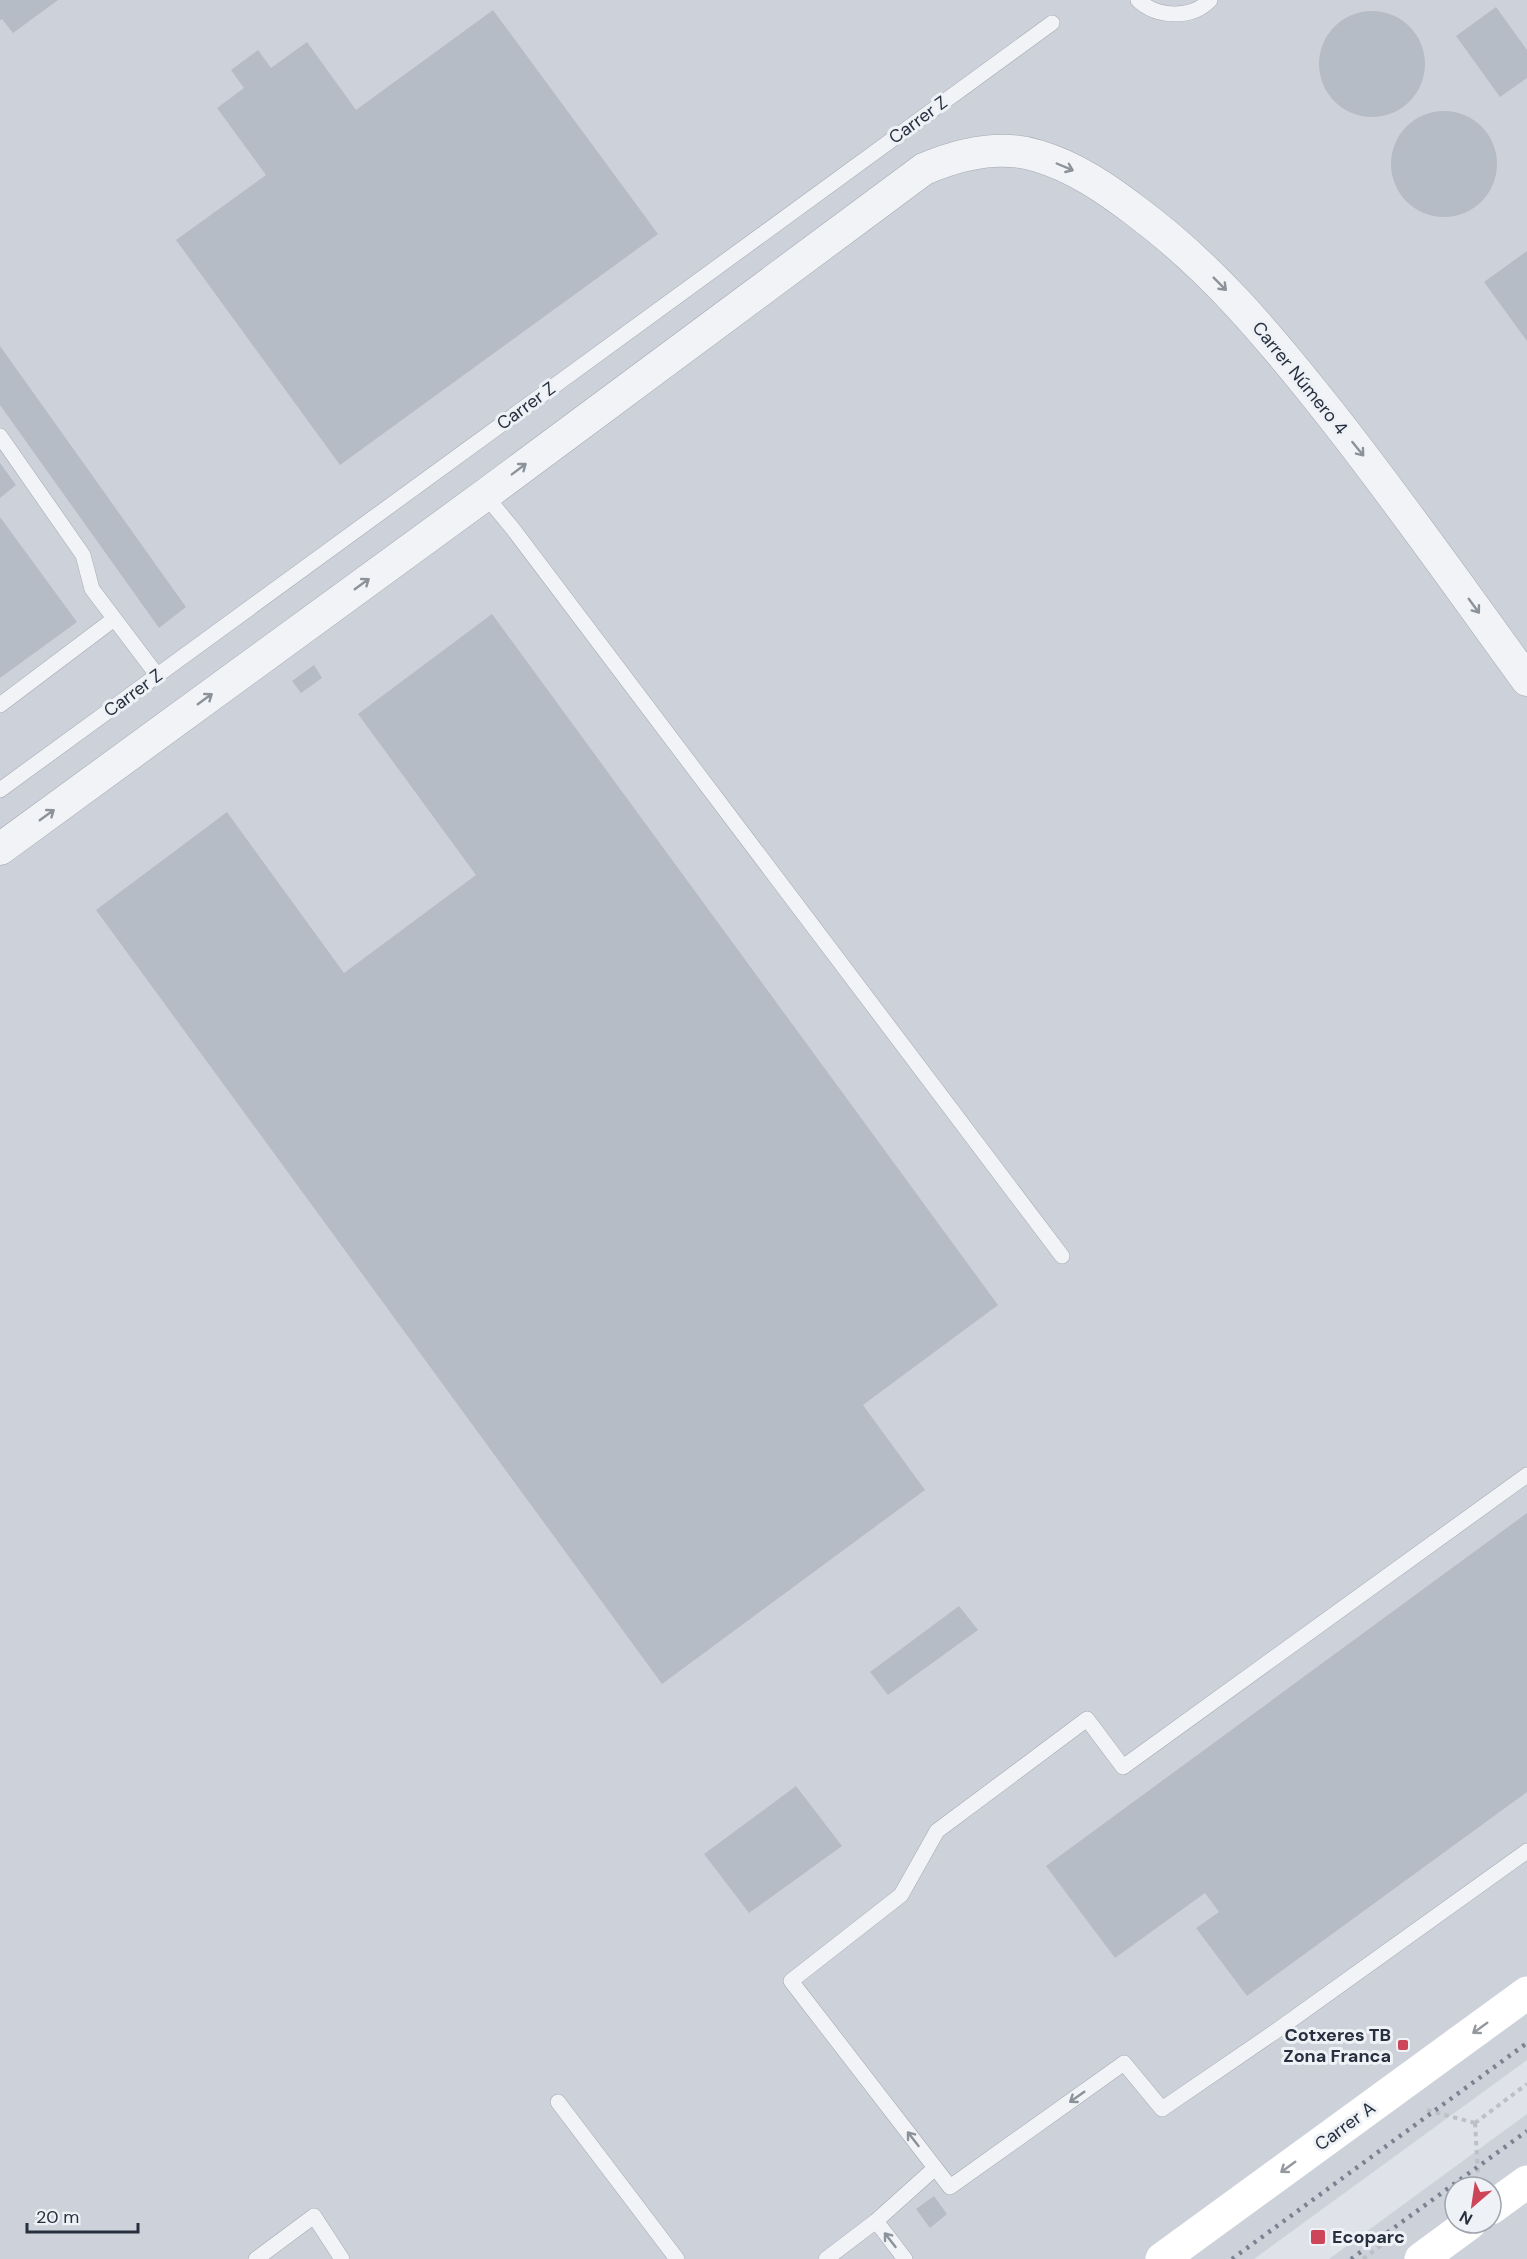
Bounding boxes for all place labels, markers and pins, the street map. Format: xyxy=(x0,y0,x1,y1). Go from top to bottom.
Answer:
place label: Cotxeres TB Zona Franca xyxy=(1283,2023,1391,2068)
marker: Cotxeres TB Zona Franca xyxy=(1396,2038,1410,2052)
place label: Ecoparc xyxy=(1332,2225,1405,2249)
marker: Ecoparc xyxy=(1309,2228,1327,2246)

